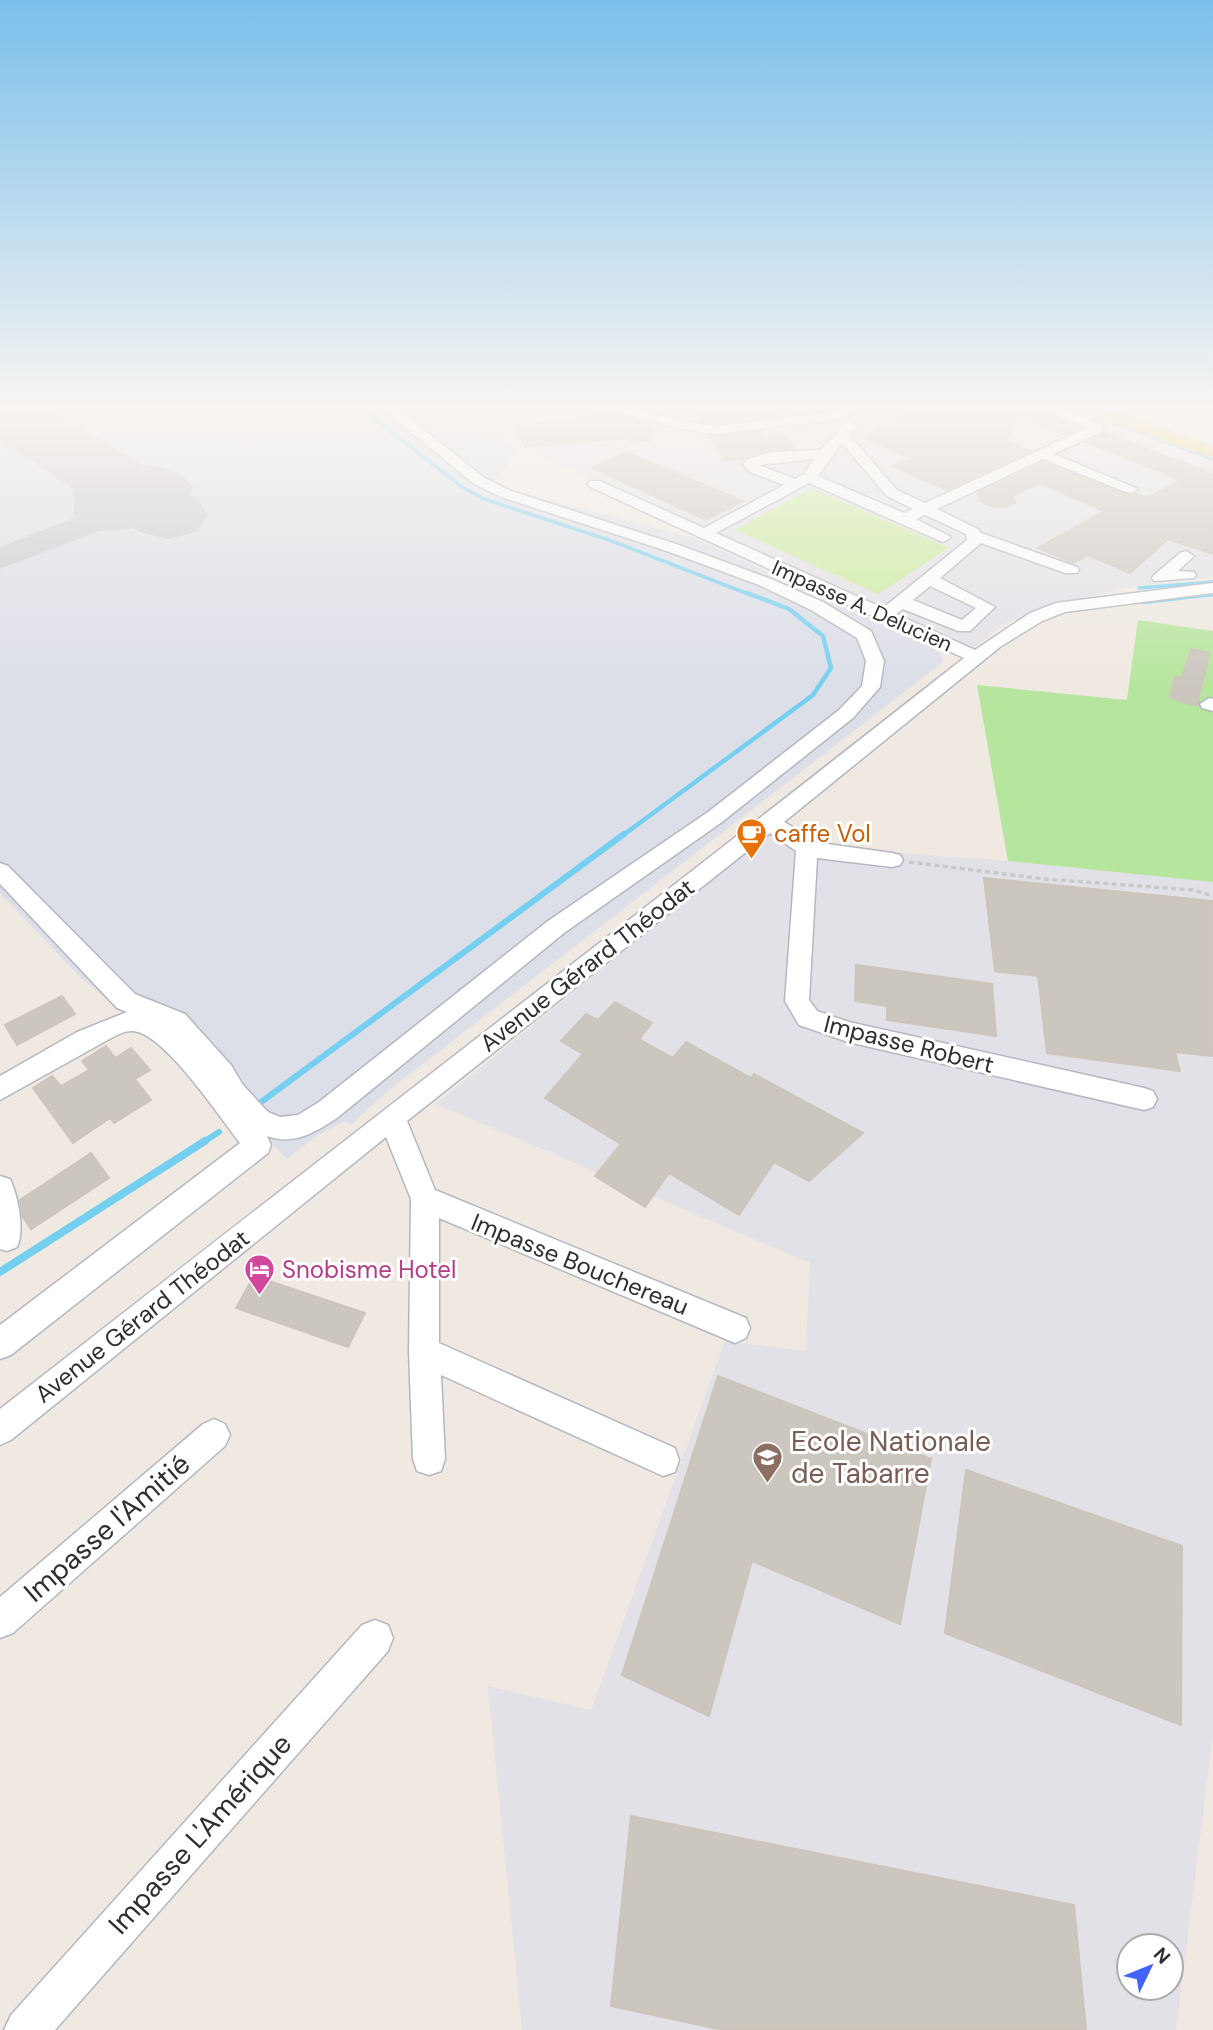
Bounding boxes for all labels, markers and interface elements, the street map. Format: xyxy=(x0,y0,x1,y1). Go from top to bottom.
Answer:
street label: Impasse A. Delucien xyxy=(767,554,957,658)
cafe icon: caffe Vol xyxy=(734,816,768,860)
place label: caffe Vol xyxy=(774,818,871,849)
street label: Avenue Gérard Théodat xyxy=(473,872,701,1058)
street label: Impasse Robert xyxy=(821,1008,997,1080)
street label: Impasse Bouchereau xyxy=(467,1206,693,1322)
street label: Avenue Gérard Théodat xyxy=(28,1223,256,1409)
hotel icon: Snobisme Hotel xyxy=(242,1252,276,1296)
place label: Snobisme Hotel xyxy=(282,1254,456,1285)
place label: Ecole Nationale de Tabarre xyxy=(791,1423,991,1492)
school or university icon: Ecole Nationale de Tabarre xyxy=(751,1440,785,1484)
street label: Impasse l'Amitié xyxy=(16,1446,198,1610)
street label: Impasse L'Amérique xyxy=(100,1726,300,1942)
north arrow xyxy=(1115,1932,1185,2002)
text: N xyxy=(1148,1942,1176,1969)

